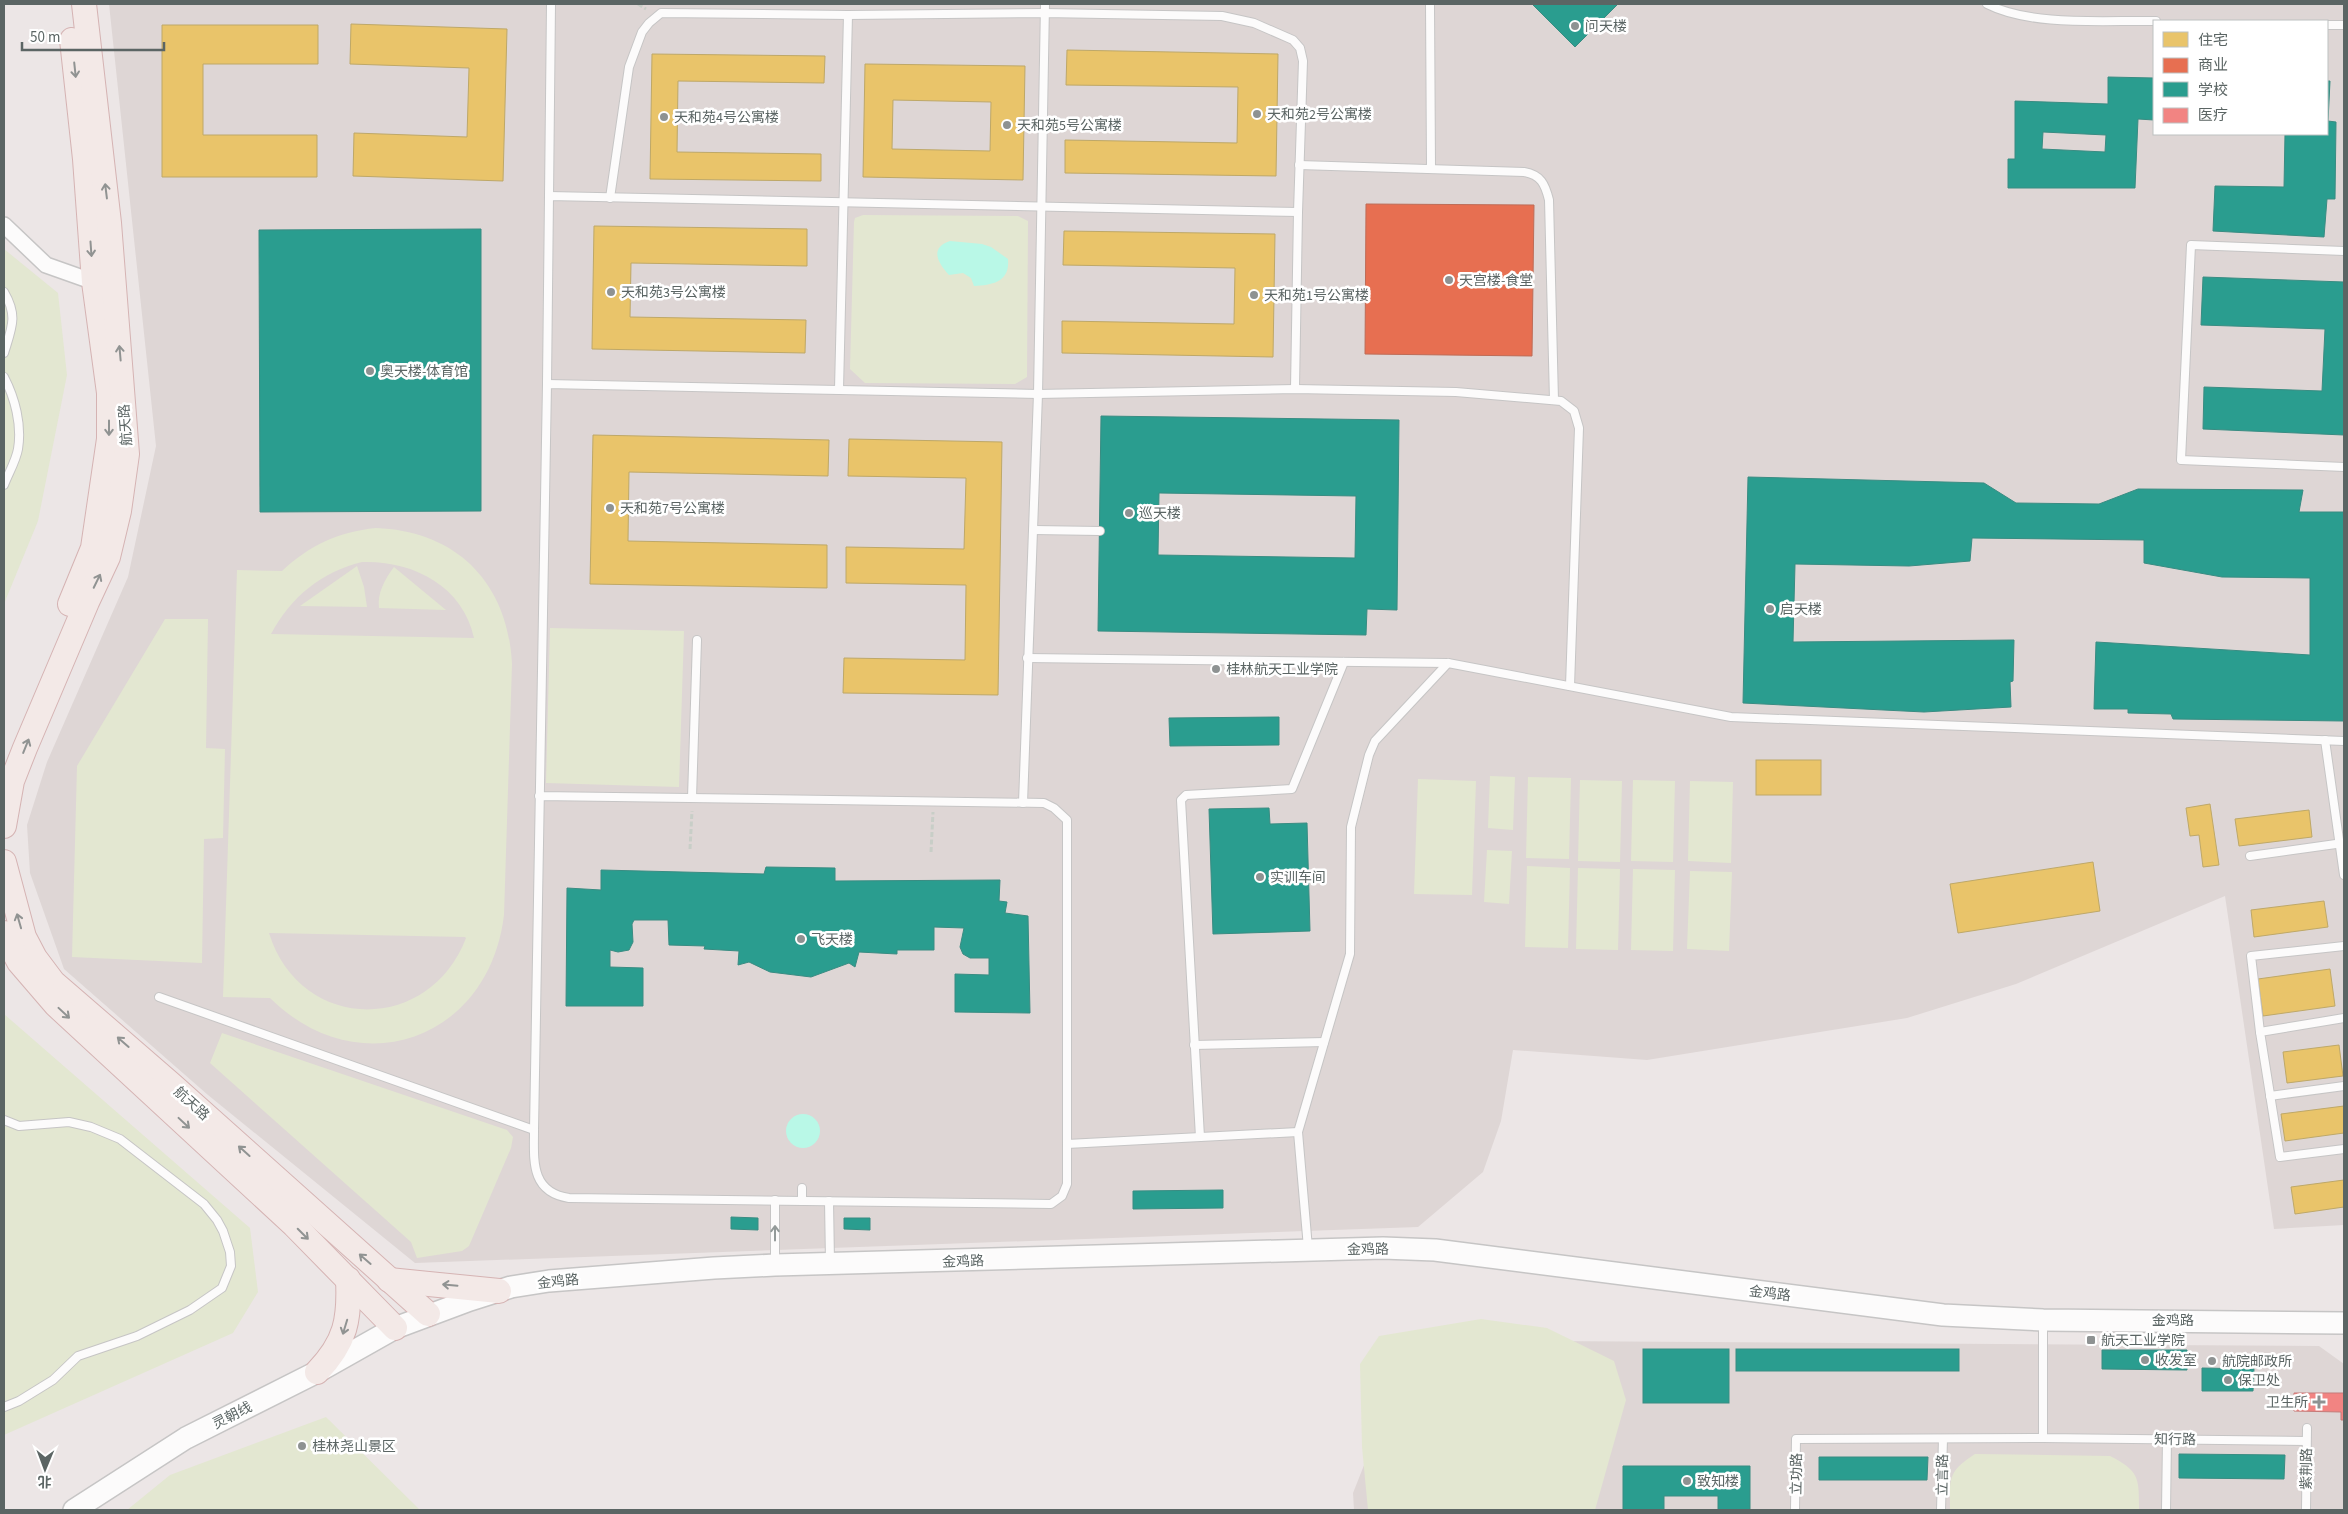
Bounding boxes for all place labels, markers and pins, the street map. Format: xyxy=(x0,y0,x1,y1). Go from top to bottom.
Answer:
place label: 问天楼 xyxy=(1585,17,1627,37)
marker: 问天楼 xyxy=(1569,20,1581,32)
place label: 天和苑2号公寓楼 xyxy=(1267,105,1372,125)
place label: 天和苑4号公寓楼 xyxy=(674,108,779,128)
marker: 天和苑2号公寓楼 xyxy=(1251,108,1263,120)
marker: 天和苑4号公寓楼 xyxy=(658,111,670,123)
place label: 天和苑5号公寓楼 xyxy=(1017,116,1122,136)
marker: 天和苑5号公寓楼 xyxy=(1001,119,1013,131)
place label: 天宫楼-食堂 xyxy=(1459,271,1533,291)
marker: 天宫楼-食堂 xyxy=(1443,274,1455,286)
place label: 天和苑3号公寓楼 xyxy=(621,283,726,303)
marker: 天和苑3号公寓楼 xyxy=(605,286,617,298)
place label: 天和苑1号公寓楼 xyxy=(1264,286,1369,306)
marker: 天和苑1号公寓楼 xyxy=(1248,289,1260,301)
place label: 奥天楼-体育馆 xyxy=(380,362,468,382)
marker: 奥天楼-体育馆 xyxy=(364,365,376,377)
place label: 天和苑7号公寓楼 xyxy=(620,499,725,519)
marker: 天和苑7号公寓楼 xyxy=(604,502,616,514)
place label: 巡天楼 xyxy=(1139,504,1181,524)
marker: 巡天楼 xyxy=(1123,507,1135,519)
place label: 启天楼 xyxy=(1780,600,1822,620)
marker: 启天楼 xyxy=(1764,603,1776,615)
place label: 桂林航天工业学院 xyxy=(1226,660,1338,680)
marker: 桂林航天工业学院 xyxy=(1210,663,1222,675)
place label: 实训车间 xyxy=(1270,868,1326,888)
marker: 实训车间 xyxy=(1254,871,1266,883)
place label: 飞天楼 xyxy=(811,930,853,950)
marker: 飞天楼 xyxy=(795,933,807,945)
place label: 航天工业学院 xyxy=(2101,1331,2185,1351)
marker: 航天工业学院 xyxy=(2085,1334,2097,1346)
place label: 收发室 xyxy=(2155,1351,2197,1371)
place label: 航院邮政所 xyxy=(2222,1352,2292,1372)
marker: 收发室 xyxy=(2139,1354,2151,1366)
marker: 航院邮政所 xyxy=(2206,1355,2218,1367)
place label: 保卫处 xyxy=(2238,1371,2280,1391)
marker: 保卫处 xyxy=(2222,1374,2234,1386)
place label: 卫生所 xyxy=(2266,1393,2308,1413)
marker: 卫生所 xyxy=(2312,1395,2326,1409)
place label: 桂林尧山景区 xyxy=(312,1437,396,1457)
marker: 桂林尧山景区 xyxy=(296,1440,308,1452)
place label: 致知楼 xyxy=(1697,1472,1739,1492)
marker: 致知楼 xyxy=(1681,1475,1693,1487)

